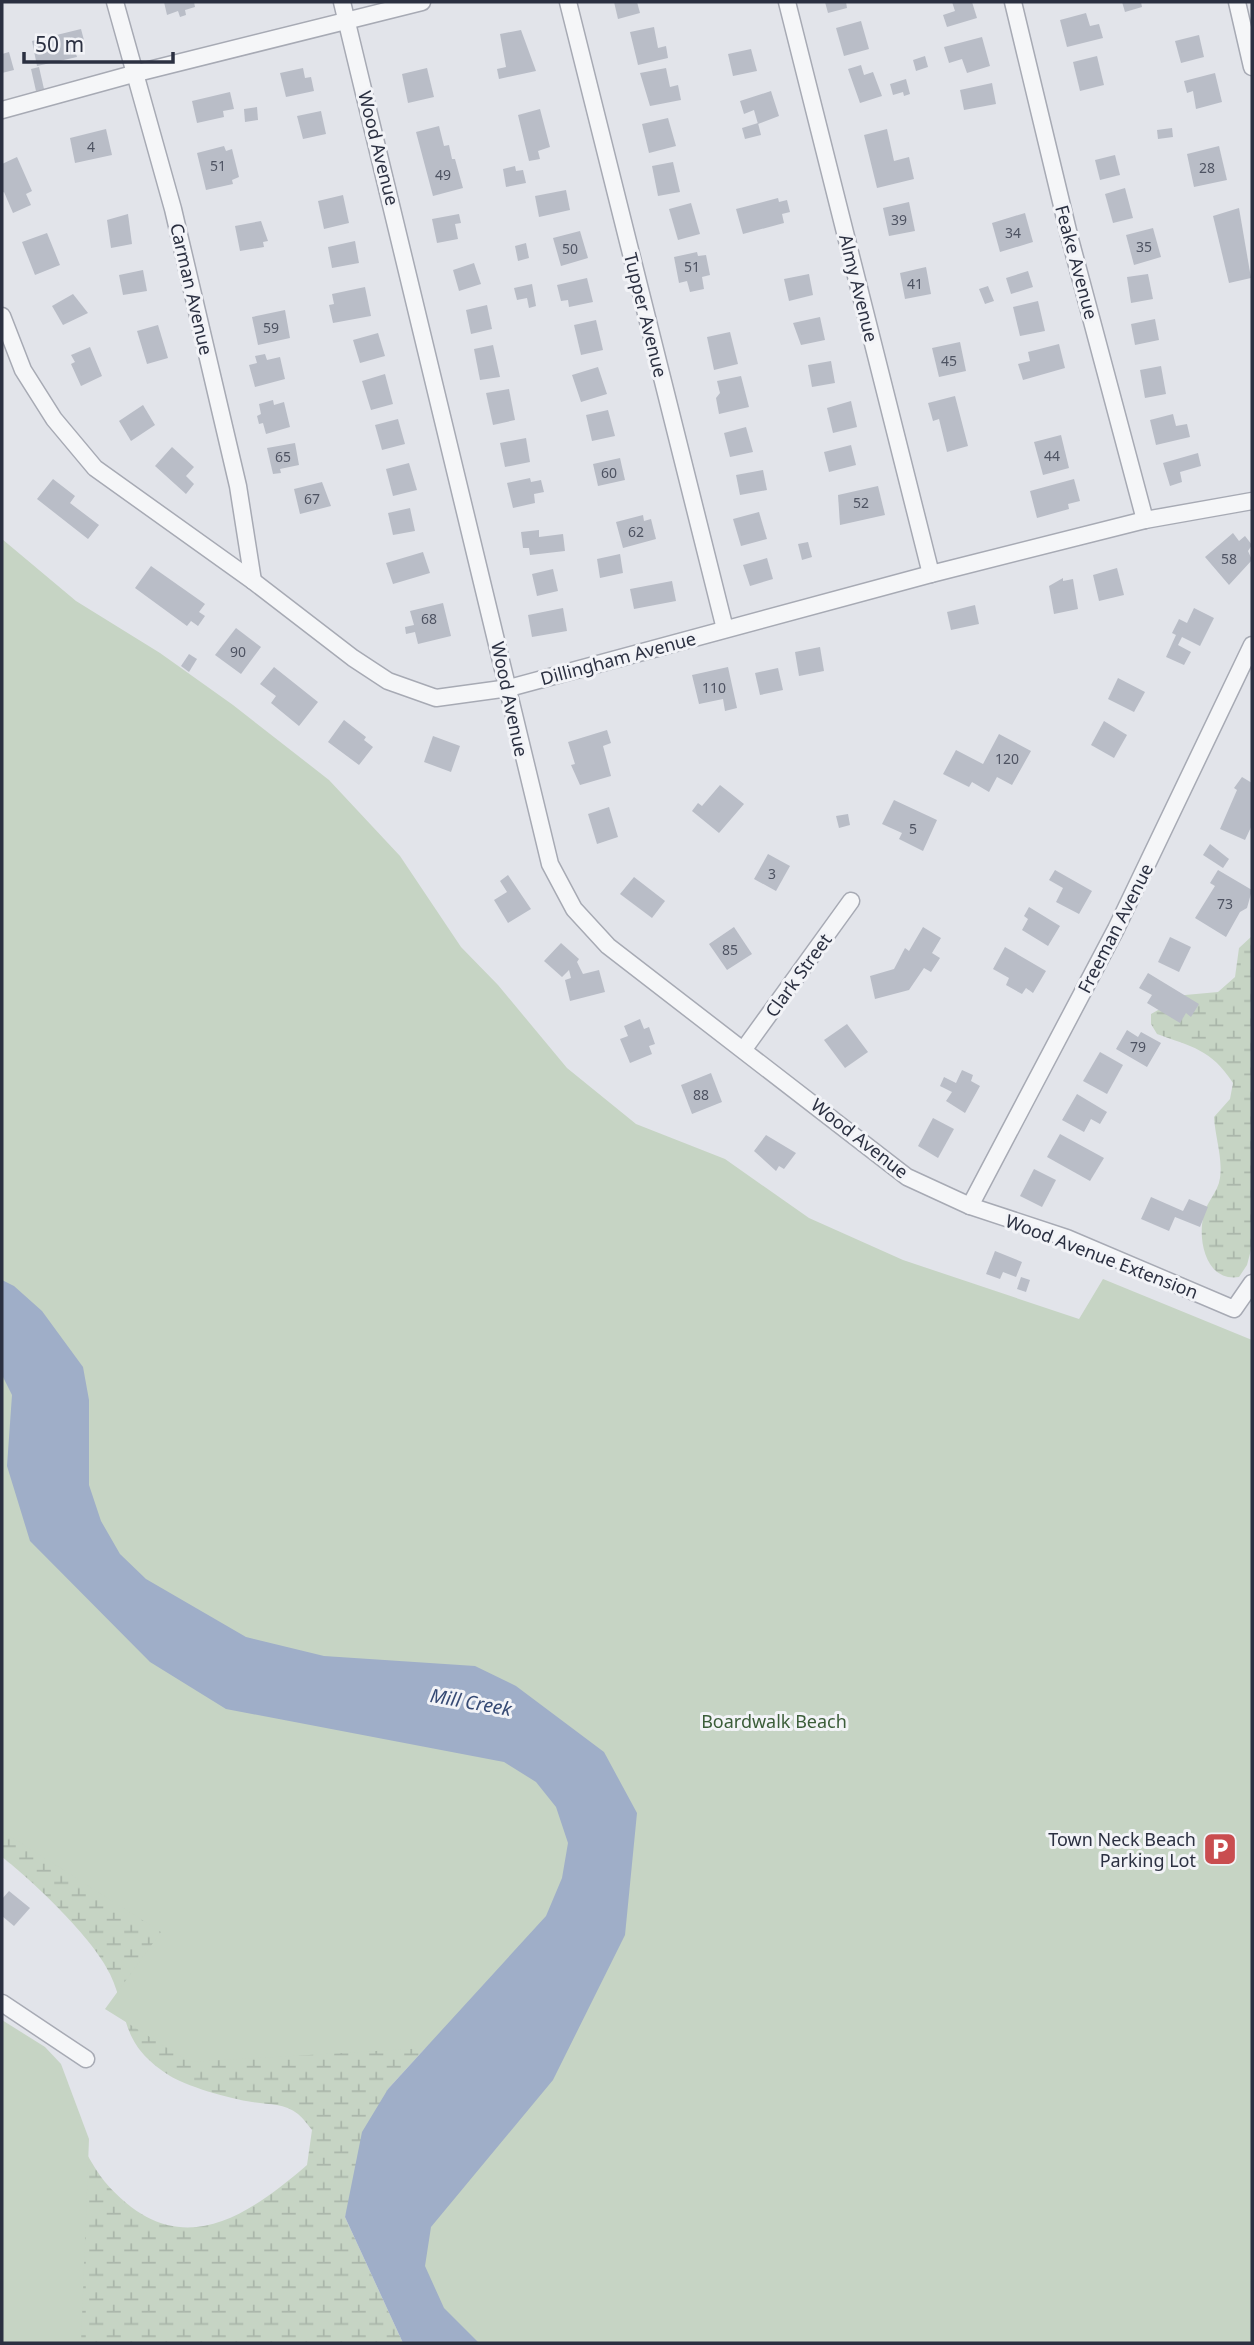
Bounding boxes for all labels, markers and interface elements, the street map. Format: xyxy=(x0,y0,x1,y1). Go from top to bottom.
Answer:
scale bar xyxy=(24,21,173,65)
text: 50 m xyxy=(35,30,84,58)
street label: Wood Avenue xyxy=(353,88,405,208)
house number: 4 xyxy=(87,137,95,156)
house number: 51 xyxy=(210,156,226,175)
house number: 28 xyxy=(1199,158,1215,177)
house number: 49 xyxy=(435,165,451,184)
street label: Feake Avenue xyxy=(1050,202,1104,322)
house number: 39 xyxy=(891,210,907,229)
street label: Carman Avenue xyxy=(165,221,219,357)
house number: 34 xyxy=(1005,223,1021,242)
street label: Almy Avenue xyxy=(834,232,884,344)
house number: 35 xyxy=(1136,237,1152,256)
house number: 50 xyxy=(562,239,578,258)
street label: Tupper Avenue xyxy=(619,250,673,380)
house number: 51 xyxy=(684,257,700,276)
house number: 41 xyxy=(907,274,923,293)
house number: 59 xyxy=(263,318,279,337)
house number: 45 xyxy=(941,351,957,370)
house number: 44 xyxy=(1044,446,1060,465)
house number: 65 xyxy=(275,447,291,466)
house number: 60 xyxy=(601,463,617,482)
house number: 67 xyxy=(304,489,320,508)
house number: 52 xyxy=(853,493,869,512)
house number: 62 xyxy=(628,522,644,541)
house number: 58 xyxy=(1221,549,1237,568)
house number: 68 xyxy=(421,609,437,628)
street label: Dillingham Avenue xyxy=(538,626,698,690)
street label: Wood Avenue xyxy=(486,639,534,759)
house number: 90 xyxy=(230,642,246,661)
house number: 110 xyxy=(702,678,726,697)
house number: 120 xyxy=(995,749,1019,768)
house number: 5 xyxy=(909,819,917,838)
street label: Freeman Avenue xyxy=(1072,859,1158,997)
house number: 3 xyxy=(768,864,776,883)
house number: 73 xyxy=(1217,894,1233,913)
street label: Clark Street xyxy=(759,928,837,1022)
house number: 85 xyxy=(722,940,738,959)
house number: 79 xyxy=(1130,1037,1146,1056)
house number: 88 xyxy=(693,1085,709,1104)
street label: Wood Avenue xyxy=(806,1092,914,1184)
street label: Wood Avenue Extension xyxy=(1002,1208,1202,1304)
water label: Mill Creek xyxy=(428,1682,514,1722)
park label: Boardwalk Beach xyxy=(701,1709,847,1733)
place label: Town Neck Beach Parking Lot xyxy=(1048,1827,1196,1872)
parking icon: Town Neck Beach Parking Lot xyxy=(1201,1830,1239,1868)

